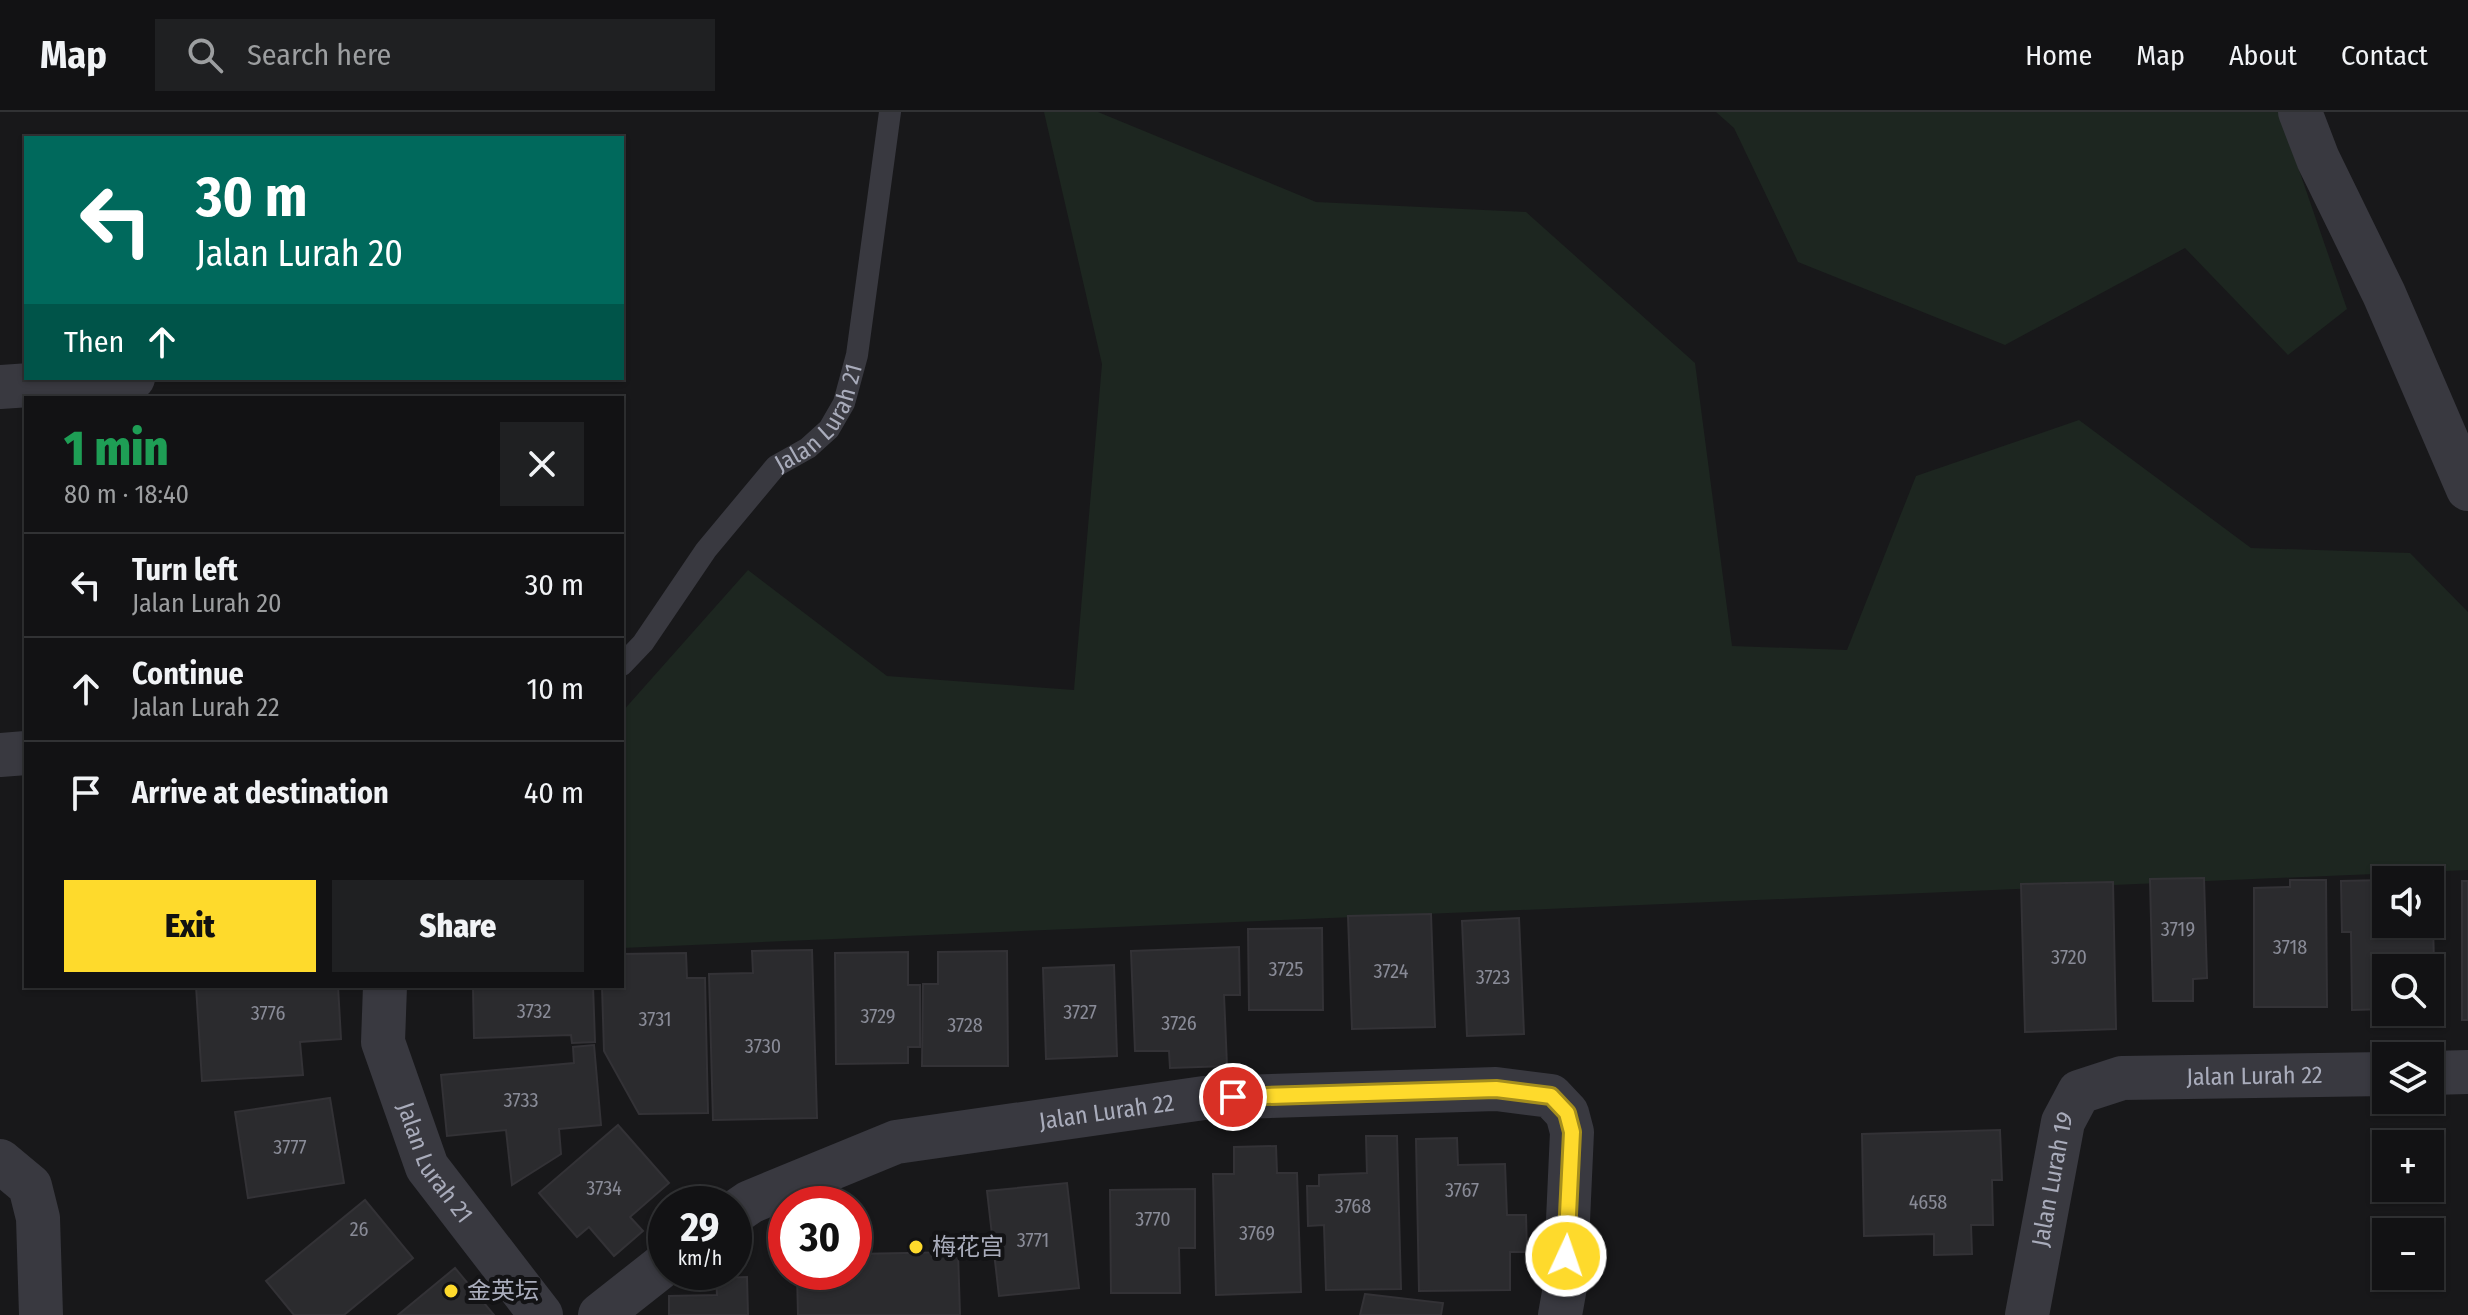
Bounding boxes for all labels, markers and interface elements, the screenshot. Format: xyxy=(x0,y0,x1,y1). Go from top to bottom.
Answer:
search box xyxy=(155,19,715,91)
text: Map xyxy=(40,32,107,78)
icon: search xyxy=(183,33,227,77)
text: Search here xyxy=(247,37,391,73)
text: Home xyxy=(2025,39,2092,72)
text: Map xyxy=(2136,39,2185,72)
text: About xyxy=(2229,39,2297,72)
text: Contact xyxy=(2341,39,2428,72)
text: 30 m xyxy=(196,164,307,231)
icon: left xyxy=(64,168,168,272)
text: Jalan Lurah 20 xyxy=(196,232,403,276)
icon: ahead xyxy=(140,320,184,364)
text: Then xyxy=(64,324,124,360)
street label: Jalan Lurah 21 xyxy=(770,361,868,478)
text: 1 min xyxy=(64,420,168,478)
button: close xyxy=(500,422,584,506)
text: 80 m · 18:40 xyxy=(64,479,189,510)
text: Turn left xyxy=(132,552,238,588)
icon: left xyxy=(64,563,108,607)
text: 30 m xyxy=(525,567,584,603)
text: Jalan Lurah 20 xyxy=(132,588,281,619)
text: Continue xyxy=(132,656,244,692)
icon: ahead xyxy=(64,667,108,711)
text: 10 m xyxy=(527,671,584,707)
text: Jalan Lurah 22 xyxy=(132,692,279,723)
icon: arrive xyxy=(64,771,108,815)
text: Arrive at destination xyxy=(132,775,389,811)
text: 40 m xyxy=(524,775,584,811)
map controls xyxy=(2372,866,2444,1290)
button: sound xyxy=(2372,866,2444,938)
button: Exit xyxy=(64,880,316,972)
button: Share xyxy=(332,880,584,972)
house number: 3719 xyxy=(2161,917,2195,941)
house number: 3718 xyxy=(2273,935,2307,959)
house number: 3720 xyxy=(2051,945,2087,969)
button: search xyxy=(2372,954,2444,1026)
house number: 3725 xyxy=(1269,957,1303,981)
house number: 3724 xyxy=(1374,959,1409,983)
house number: 3723 xyxy=(1476,965,1510,989)
house number: 3732 xyxy=(517,999,551,1023)
house number: 3727 xyxy=(1063,1000,1097,1024)
house number: 3776 xyxy=(251,1001,285,1025)
house number: 3729 xyxy=(860,1004,896,1028)
house number: 3731 xyxy=(638,1007,672,1031)
house number: 3726 xyxy=(1161,1011,1197,1035)
house number: 3728 xyxy=(947,1013,983,1037)
house number: 3730 xyxy=(745,1034,781,1058)
button: layers xyxy=(2372,1042,2444,1114)
street label: Jalan Lurah 22 xyxy=(2186,1061,2323,1091)
pin xyxy=(1199,1063,1267,1131)
icon: arrive xyxy=(1211,1075,1255,1119)
house number: 3733 xyxy=(504,1088,538,1112)
street label: Jalan Lurah 22 xyxy=(1037,1088,1176,1135)
street label: Jalan Lurah 21 xyxy=(391,1098,479,1228)
street label: Jalan Lurah 19 xyxy=(2026,1107,2080,1249)
button: + xyxy=(2372,1130,2444,1202)
house number: 3777 xyxy=(273,1135,307,1159)
house number: 3734 xyxy=(586,1176,622,1200)
house number: 3767 xyxy=(1445,1178,1479,1202)
speed limit sign: 30 xyxy=(768,1186,872,1290)
house number: 4658 xyxy=(1909,1190,1947,1214)
house number: 3768 xyxy=(1335,1194,1371,1218)
text: 29 xyxy=(680,1204,719,1252)
house number: 3770 xyxy=(1135,1207,1171,1231)
position arrow xyxy=(1524,1214,1608,1298)
house number: 26 xyxy=(350,1217,368,1241)
button: − xyxy=(2372,1218,2444,1290)
house number: 3769 xyxy=(1239,1221,1275,1245)
house number: 3771 xyxy=(1017,1228,1049,1252)
place label: 梅花宫 xyxy=(932,1233,1004,1261)
marker: 梅花宫 xyxy=(907,1238,925,1256)
text: km/h xyxy=(678,1246,722,1270)
place label: 金英坛 xyxy=(467,1277,539,1305)
marker: 金英坛 xyxy=(442,1282,460,1300)

